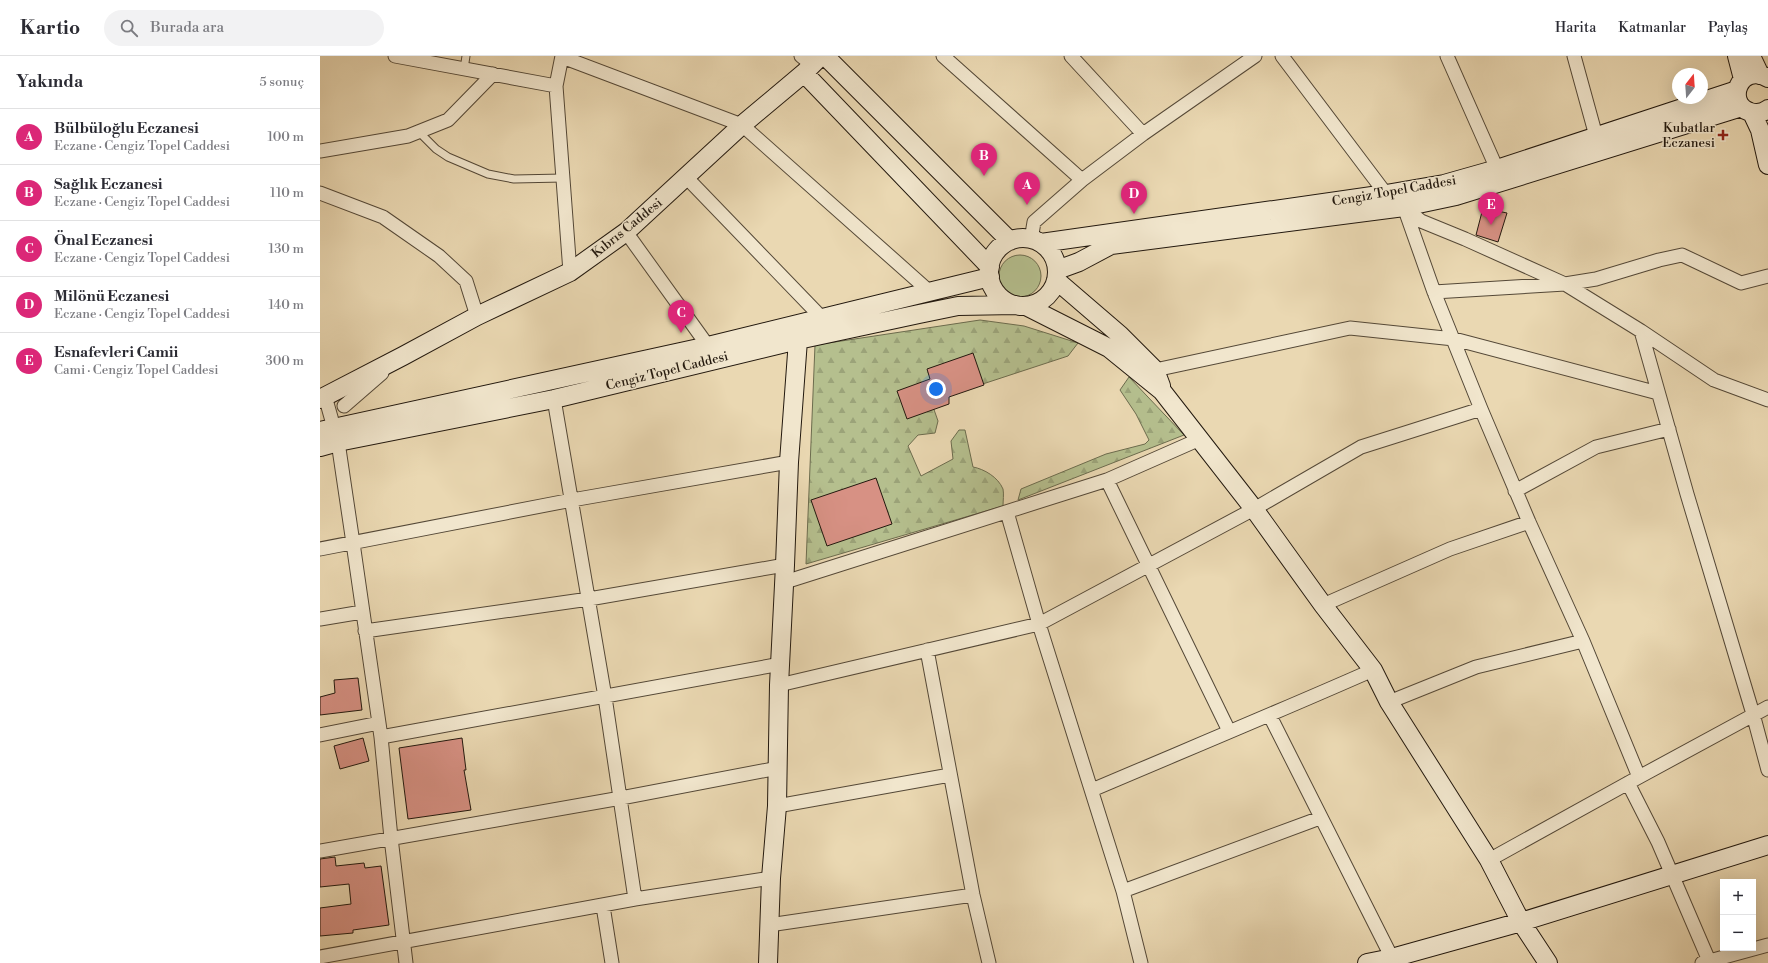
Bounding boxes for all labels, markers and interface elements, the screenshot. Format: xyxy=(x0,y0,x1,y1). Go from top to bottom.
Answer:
search box xyxy=(104,10,384,46)
text: Kartio xyxy=(20,16,80,40)
icon: search xyxy=(118,17,140,39)
text: Burada ara xyxy=(150,18,224,37)
text: Harita xyxy=(1555,19,1596,37)
text: Katmanlar xyxy=(1618,19,1686,37)
text: Paylaş xyxy=(1708,19,1748,37)
north arrow xyxy=(1672,68,1708,104)
text: Yakında xyxy=(16,71,83,93)
text: 5 sonuç xyxy=(259,74,304,90)
text: Bülbüloğlu Eczanesi xyxy=(54,119,199,138)
place label: Kubatlar Eczanesi xyxy=(1662,120,1715,151)
text: A xyxy=(24,129,34,145)
text: 100 m xyxy=(268,129,304,145)
marker: Kubatlar Eczanesi xyxy=(1718,130,1728,140)
text: Eczane · Cengiz Topel Caddesi xyxy=(54,138,230,154)
pin: B xyxy=(971,143,997,176)
pin: A xyxy=(1014,172,1040,205)
street label: Cengiz Topel Caddesi xyxy=(1331,172,1457,210)
text: Sağlık Eczanesi xyxy=(54,175,163,194)
pin: D xyxy=(1121,181,1147,214)
text: B xyxy=(24,185,34,201)
text: 110 m xyxy=(270,185,304,201)
pin: E xyxy=(1478,192,1504,225)
text: Eczane · Cengiz Topel Caddesi xyxy=(54,194,230,210)
street label: Kıbrıs Caddesi xyxy=(588,195,666,261)
text: Önal Eczanesi xyxy=(54,231,153,250)
text: C xyxy=(24,241,34,257)
text: 130 m xyxy=(269,241,304,257)
text: Eczane · Cengiz Topel Caddesi xyxy=(54,250,230,266)
text: Milönü Eczanesi xyxy=(54,287,169,306)
text: D xyxy=(24,297,34,313)
text: 140 m xyxy=(268,297,304,313)
pin: C xyxy=(668,300,694,333)
text: Eczane · Cengiz Topel Caddesi xyxy=(54,306,230,322)
text: Esnafevleri Camii xyxy=(54,343,178,362)
street label: Cengiz Topel Caddesi xyxy=(604,348,730,394)
text: E xyxy=(24,353,34,369)
text: 300 m xyxy=(266,353,304,369)
text: Cami · Cengiz Topel Caddesi xyxy=(54,362,219,378)
your location xyxy=(926,379,946,399)
map controls xyxy=(1720,879,1756,951)
button: + xyxy=(1720,879,1756,915)
button: − xyxy=(1720,915,1756,951)

